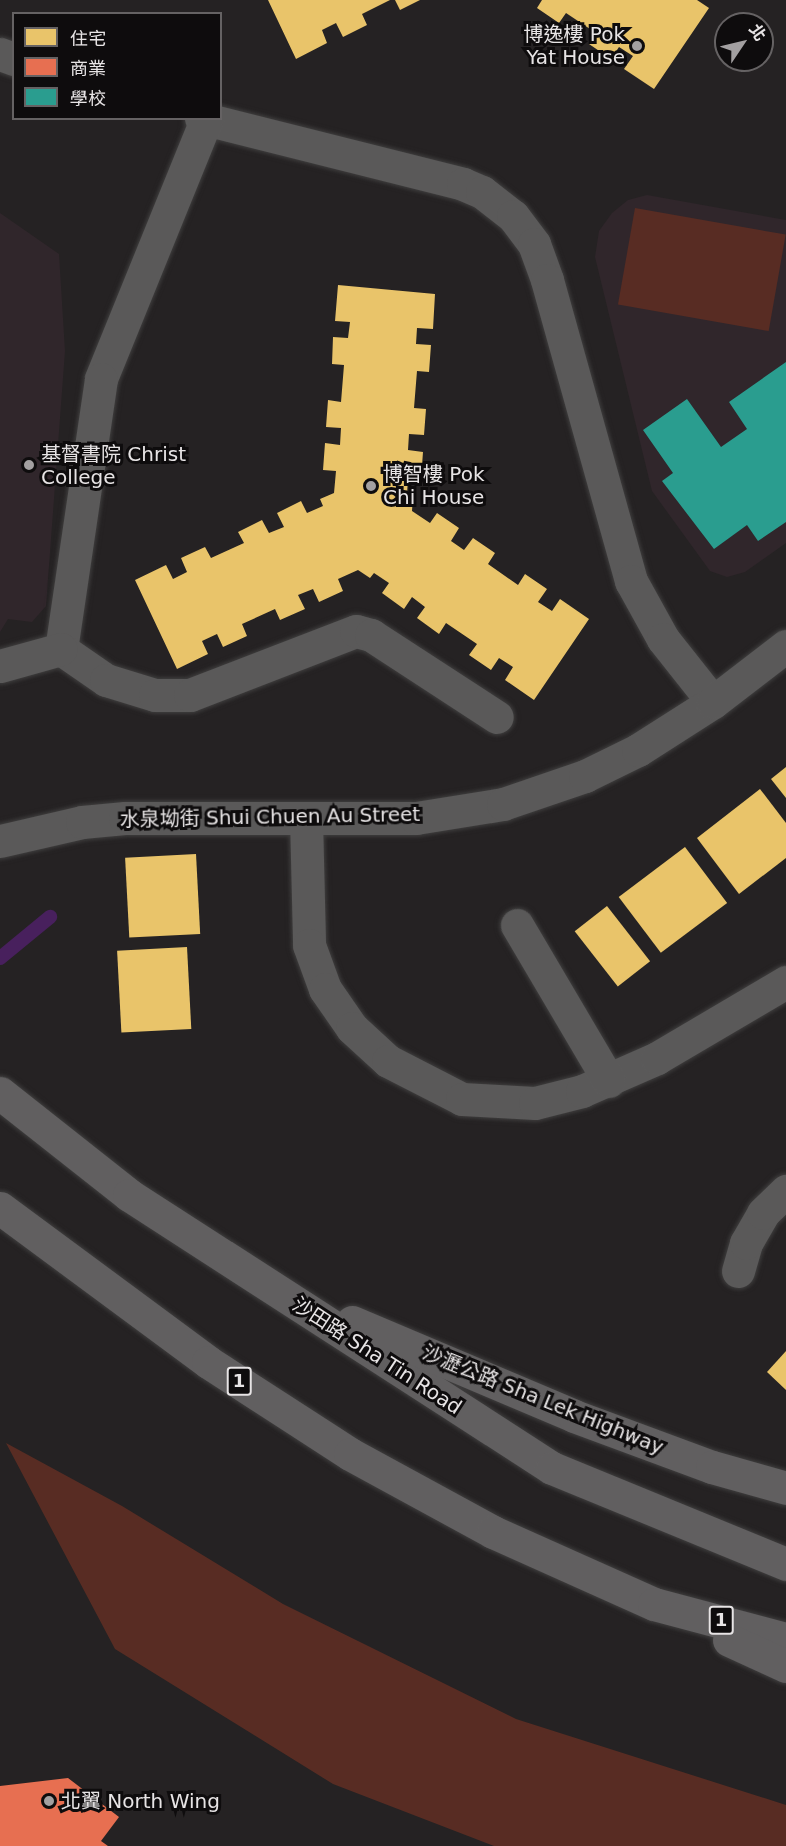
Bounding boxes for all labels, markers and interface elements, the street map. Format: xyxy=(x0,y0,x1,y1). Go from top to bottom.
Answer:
legend xyxy=(12,12,222,120)
north arrow xyxy=(714,12,774,72)
text: 北 xyxy=(745,21,770,45)
place label: 博逸樓 Pok Yat House xyxy=(523,22,625,69)
text: 住宅 xyxy=(70,28,106,49)
marker: 博逸樓 Pok Yat House xyxy=(630,39,644,53)
text: 商業 xyxy=(70,58,106,79)
text: 學校 xyxy=(70,88,106,109)
place label: 基督書院 Christ College xyxy=(41,442,186,489)
marker: 基督書院 Christ College xyxy=(22,458,36,472)
place label: 博智樓 Pok Chi House xyxy=(383,462,485,509)
marker: 博智樓 Pok Chi House xyxy=(364,479,378,493)
street label: 水泉坳街 Shui Chuen Au Street xyxy=(120,802,420,832)
street label: 沙田路 Sha Tin Road xyxy=(288,1292,466,1420)
street label: 沙瀝公路 Sha Lek Highway xyxy=(419,1341,667,1459)
road number: 1 xyxy=(226,1366,252,1396)
road number: 1 xyxy=(708,1605,734,1635)
place label: 北翼 North Wing xyxy=(61,1789,220,1813)
marker: 北翼 North Wing xyxy=(42,1794,56,1808)

